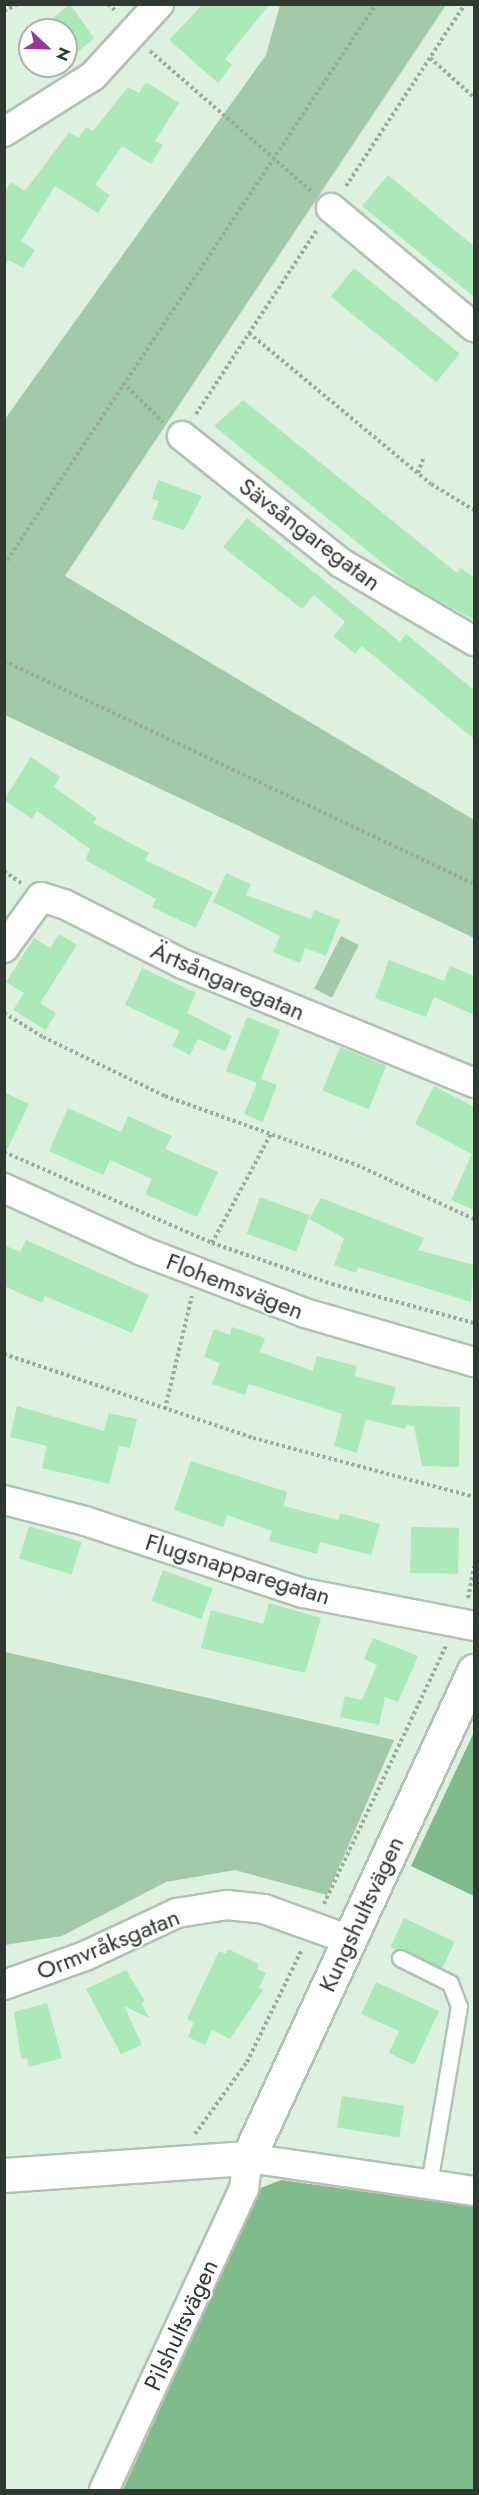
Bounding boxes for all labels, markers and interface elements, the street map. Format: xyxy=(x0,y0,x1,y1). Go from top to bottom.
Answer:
north arrow xyxy=(18,18,78,78)
text: N xyxy=(50,44,76,64)
street label: Sävsångaregatan xyxy=(234,471,386,597)
street label: Ärtsångaregatan xyxy=(147,936,309,1026)
street label: Flohemsvägen xyxy=(162,1247,308,1325)
street label: Flugsnapparegatan xyxy=(142,1527,334,1611)
street label: Kungshultsvägen xyxy=(312,1832,410,1996)
street label: Ormvråksgatan xyxy=(32,1902,184,1986)
street label: Pilshultsvägen xyxy=(138,2255,224,2395)

